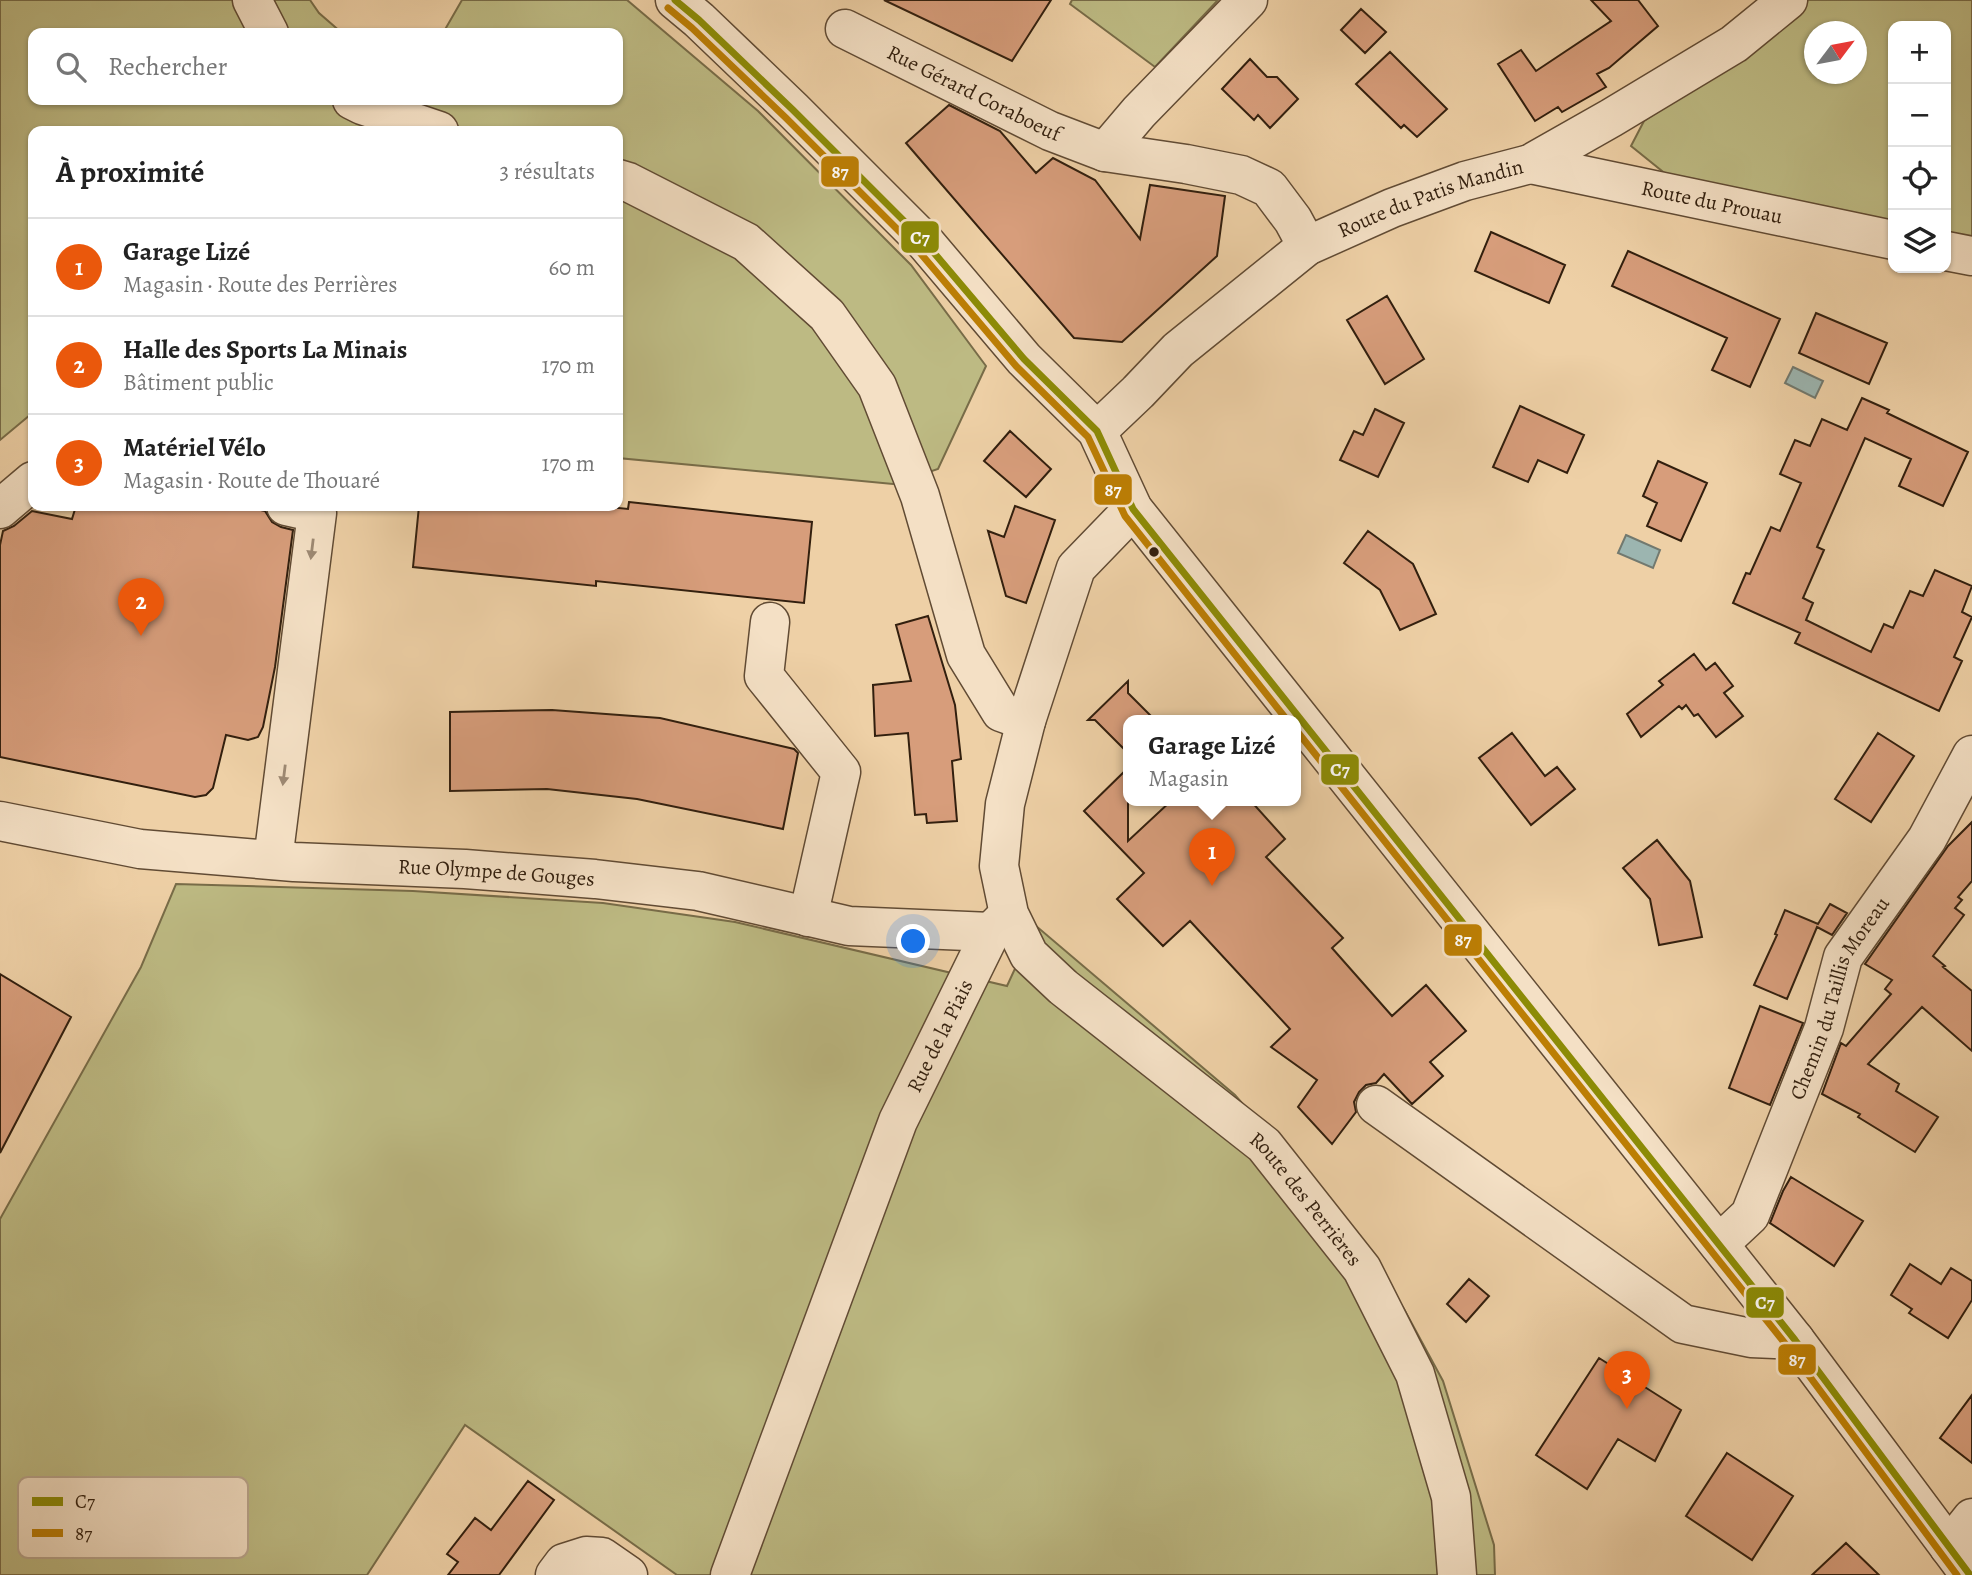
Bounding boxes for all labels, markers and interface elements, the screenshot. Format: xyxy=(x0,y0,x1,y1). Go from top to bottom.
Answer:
north arrow xyxy=(1804,21,1867,84)
map controls xyxy=(1888,21,1951,273)
button: + xyxy=(1888,21,1951,84)
search box xyxy=(28,28,623,105)
street label: Rue Gérard Coraboeuf xyxy=(882,38,1068,149)
icon: search xyxy=(52,48,90,86)
text: Rechercher xyxy=(108,49,228,84)
button: − xyxy=(1888,84,1951,147)
button: locate xyxy=(1888,147,1951,210)
text: À proximité xyxy=(56,152,204,192)
street label: Route du Patis Mandin xyxy=(1333,152,1526,245)
line badge: 87 xyxy=(820,155,860,188)
text: 3 résultats xyxy=(500,156,595,187)
text: 87 xyxy=(831,159,850,185)
street label: Route du Prouau xyxy=(1639,174,1786,231)
button: layers xyxy=(1888,210,1951,273)
line badge: C7 xyxy=(900,220,940,254)
text: C7 xyxy=(910,225,931,251)
text: Garage Lizé xyxy=(123,234,250,269)
text: 1 xyxy=(75,252,83,283)
text: 60 m xyxy=(548,252,595,283)
text: Magasin · Route des Perrières xyxy=(123,269,398,300)
text: Halle des Sports La Minais xyxy=(123,332,407,367)
text: 2 xyxy=(73,350,85,381)
text: 170 m xyxy=(542,350,595,381)
text: Bâtiment public xyxy=(123,367,274,398)
text: Matériel Vélo xyxy=(123,430,266,465)
text: 3 xyxy=(74,448,84,479)
text: 170 m xyxy=(542,448,595,479)
text: Magasin · Route de Thouaré xyxy=(123,465,380,496)
line badge: 87 xyxy=(1093,473,1133,506)
text: 87 xyxy=(1104,477,1123,503)
one-way arrow xyxy=(307,538,318,560)
unlabelled marker xyxy=(1147,545,1161,559)
pin: 2 xyxy=(118,578,164,636)
popup xyxy=(1123,715,1301,806)
text: Garage Lizé xyxy=(1148,728,1276,763)
line badge: C7 xyxy=(1320,753,1360,786)
text: C7 xyxy=(1330,757,1351,783)
text: Magasin xyxy=(1148,763,1229,794)
one-way arrow xyxy=(278,764,289,786)
pin: 1 xyxy=(1189,828,1235,886)
street label: Rue Olympe de Gouges xyxy=(397,852,596,893)
street label: Chemin du Taillis Moreau xyxy=(1783,890,1896,1104)
line badge: 87 xyxy=(1443,923,1483,957)
your location xyxy=(896,924,930,958)
text: 87 xyxy=(1454,927,1473,953)
street label: Rue de la Piais xyxy=(900,975,980,1097)
street label: Route des Perrières xyxy=(1244,1125,1368,1272)
line badge: C7 xyxy=(1745,1286,1785,1319)
text: C7 xyxy=(1755,1290,1776,1316)
line badge: 87 xyxy=(1777,1343,1817,1376)
text: 87 xyxy=(1788,1347,1807,1373)
pin: 3 xyxy=(1604,1351,1650,1409)
legend xyxy=(18,1477,248,1558)
text: C7 xyxy=(75,1489,95,1515)
text: 87 xyxy=(75,1521,92,1547)

